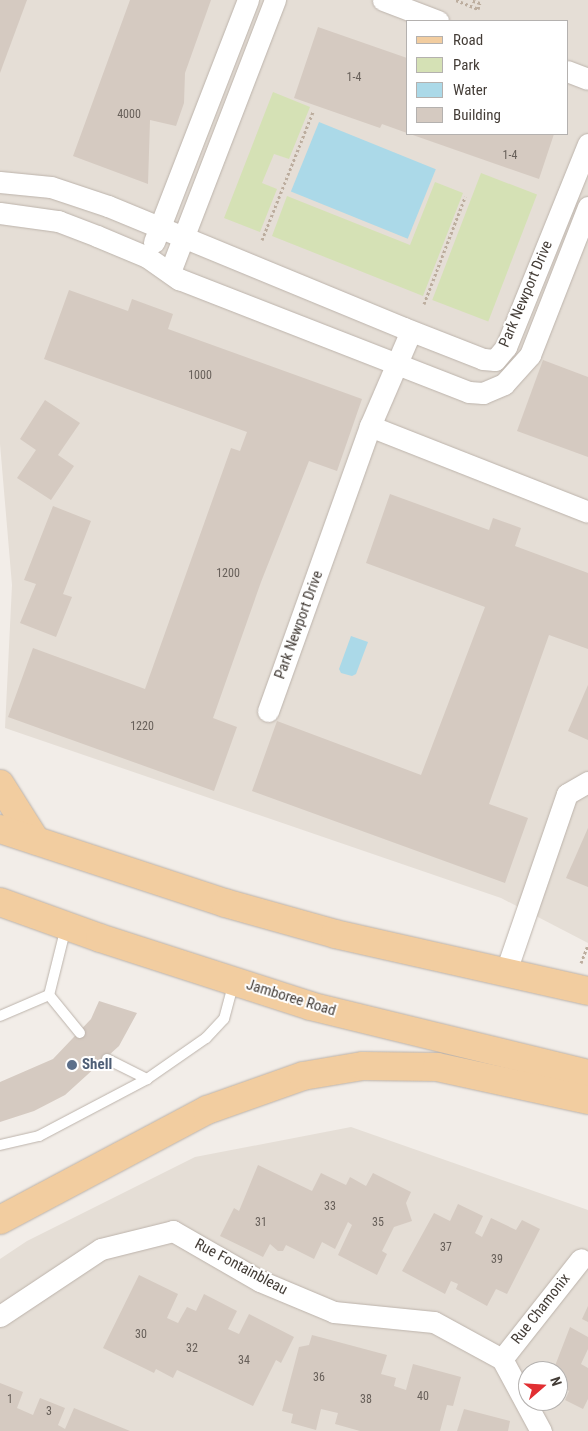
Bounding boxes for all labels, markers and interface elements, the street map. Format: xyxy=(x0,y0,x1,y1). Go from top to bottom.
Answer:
legend xyxy=(406,20,568,135)
text: Road xyxy=(453,31,483,49)
text: Park xyxy=(453,56,480,74)
house number: 1-4 xyxy=(347,71,361,85)
text: Water xyxy=(453,81,487,99)
text: Building xyxy=(453,106,501,124)
house number: 4000 xyxy=(117,108,141,122)
house number: 1-4 xyxy=(503,149,517,163)
street label: Park Newport Drive xyxy=(495,238,557,350)
house number: 1000 xyxy=(188,369,212,383)
house number: 1200 xyxy=(216,567,240,581)
street label: Park Newport Drive xyxy=(271,568,327,682)
house number: 1220 xyxy=(130,720,154,734)
street label: Jamboree Road xyxy=(244,976,338,1020)
place label: Shell xyxy=(82,1056,112,1074)
marker: Shell xyxy=(66,1059,78,1071)
house number: 33 xyxy=(324,1200,336,1214)
house number: 31 xyxy=(255,1216,267,1230)
house number: 35 xyxy=(372,1216,384,1230)
street label: Rue Fontainbleau xyxy=(192,1235,290,1299)
house number: 37 xyxy=(440,1241,452,1255)
house number: 39 xyxy=(491,1253,503,1267)
street label: Rue Chamonix xyxy=(508,1270,574,1348)
house number: 30 xyxy=(135,1328,147,1342)
house number: 32 xyxy=(186,1342,198,1356)
house number: 34 xyxy=(238,1354,250,1368)
north arrow xyxy=(518,1361,568,1411)
house number: 36 xyxy=(313,1371,325,1385)
text: N xyxy=(547,1375,565,1388)
house number: 40 xyxy=(417,1390,429,1404)
house number: 1 xyxy=(7,1393,13,1407)
house number: 38 xyxy=(360,1393,372,1407)
house number: 3 xyxy=(46,1405,52,1419)

